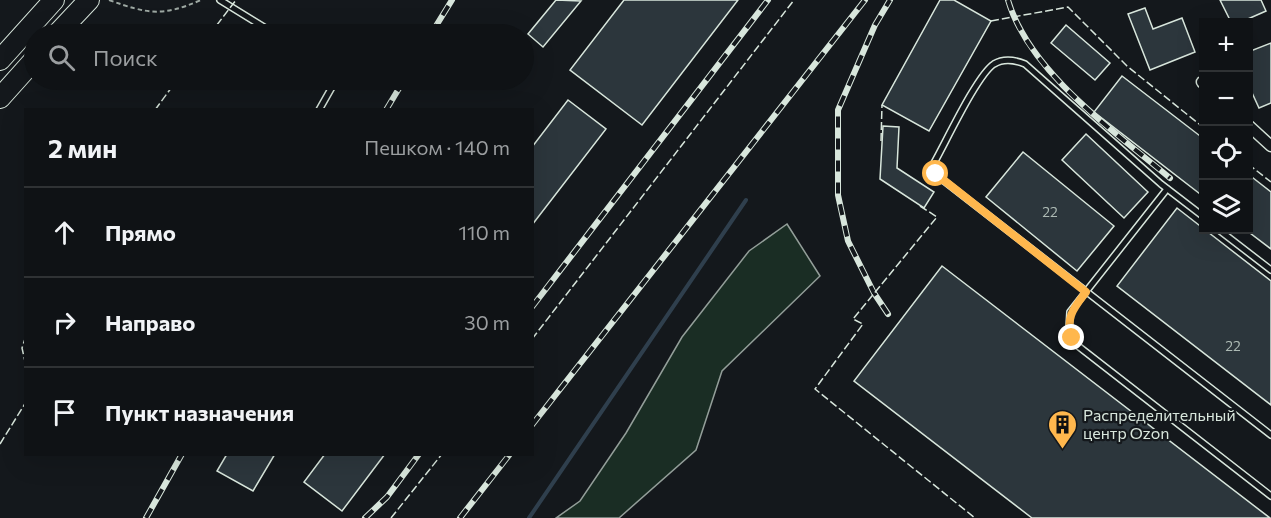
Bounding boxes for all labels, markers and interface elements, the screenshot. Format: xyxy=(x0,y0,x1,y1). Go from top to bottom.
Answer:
map controls xyxy=(1199,18,1253,234)
button: + xyxy=(1199,18,1253,72)
search box xyxy=(24,24,534,90)
icon: search xyxy=(45,41,78,74)
text: Поиск xyxy=(93,44,158,71)
button: − xyxy=(1199,72,1253,126)
button: locate xyxy=(1199,126,1253,180)
text: 2 мин xyxy=(48,132,117,163)
text: Пешком · 140 m xyxy=(364,135,510,159)
route start xyxy=(922,160,948,186)
button: layers xyxy=(1199,180,1253,234)
house number: 22 xyxy=(1042,203,1058,220)
icon: ahead xyxy=(48,216,81,249)
text: Прямо xyxy=(105,219,176,246)
text: 110 m xyxy=(459,220,510,244)
icon: right xyxy=(48,306,81,339)
text: Направо xyxy=(105,309,195,336)
text: 30 m xyxy=(464,310,510,334)
route end xyxy=(1058,324,1084,350)
house number: 22 xyxy=(1225,337,1241,354)
icon: arrive xyxy=(48,396,81,429)
text: Пункт назначения xyxy=(105,399,294,426)
place label: Распределительный центр Ozon xyxy=(1083,405,1236,442)
building icon: Распределительный центр Ozon xyxy=(1046,408,1078,450)

